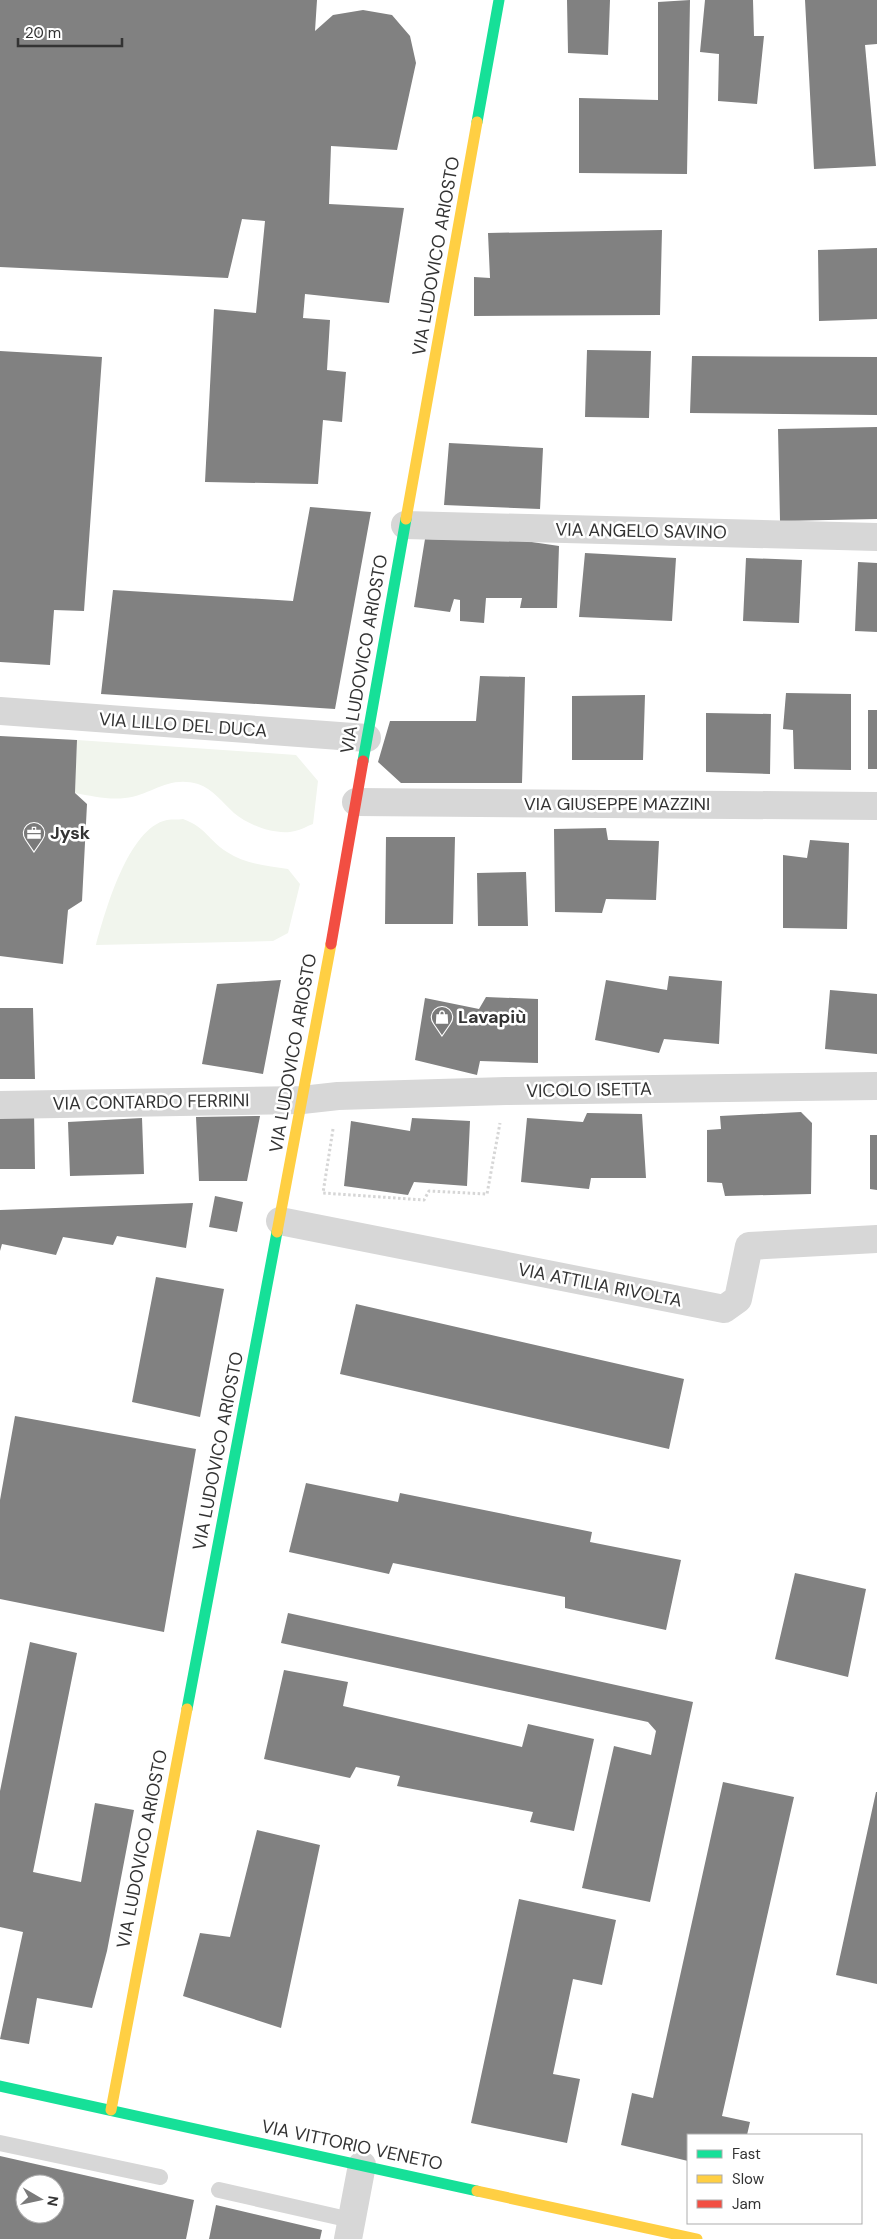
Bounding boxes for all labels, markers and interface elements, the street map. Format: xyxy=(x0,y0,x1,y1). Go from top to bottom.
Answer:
scale bar xyxy=(18,15,121,47)
text: 20 m xyxy=(25,23,61,43)
street label: VIA LUDOVICO ARIOSTO xyxy=(407,155,465,357)
street label: VIA ANGELO SAVINO xyxy=(555,518,727,544)
street label: VIA LUDOVICO ARIOSTO xyxy=(335,553,393,755)
street label: VIA LILLO DEL DUCA xyxy=(98,707,268,743)
street label: VIA GIUSEPPE MAZZINI xyxy=(524,792,710,816)
office icon: Jysk xyxy=(22,821,46,852)
place label: Jysk xyxy=(50,821,91,845)
street label: VIA LUDOVICO ARIOSTO xyxy=(264,952,322,1154)
shop icon: Lavapiù xyxy=(430,1005,454,1036)
place label: Lavapiù xyxy=(458,1005,526,1029)
street label: VICOLO ISETTA xyxy=(526,1077,652,1103)
street label: VIA CONTARDO FERRINI xyxy=(52,1088,250,1116)
street label: VIA ATTILIA RIVOLTA xyxy=(516,1257,684,1313)
street label: VIA LUDOVICO ARIOSTO xyxy=(187,1350,249,1552)
street label: VIA LUDOVICO ARIOSTO xyxy=(111,1748,173,1950)
street label: VIA VITTORIO VENETO xyxy=(259,2114,445,2176)
legend xyxy=(687,2134,862,2224)
text: Fast xyxy=(732,2144,761,2164)
text: Slow xyxy=(732,2169,765,2189)
north arrow xyxy=(15,2174,65,2224)
text: Jam xyxy=(732,2194,761,2214)
text: N xyxy=(43,2195,63,2207)

